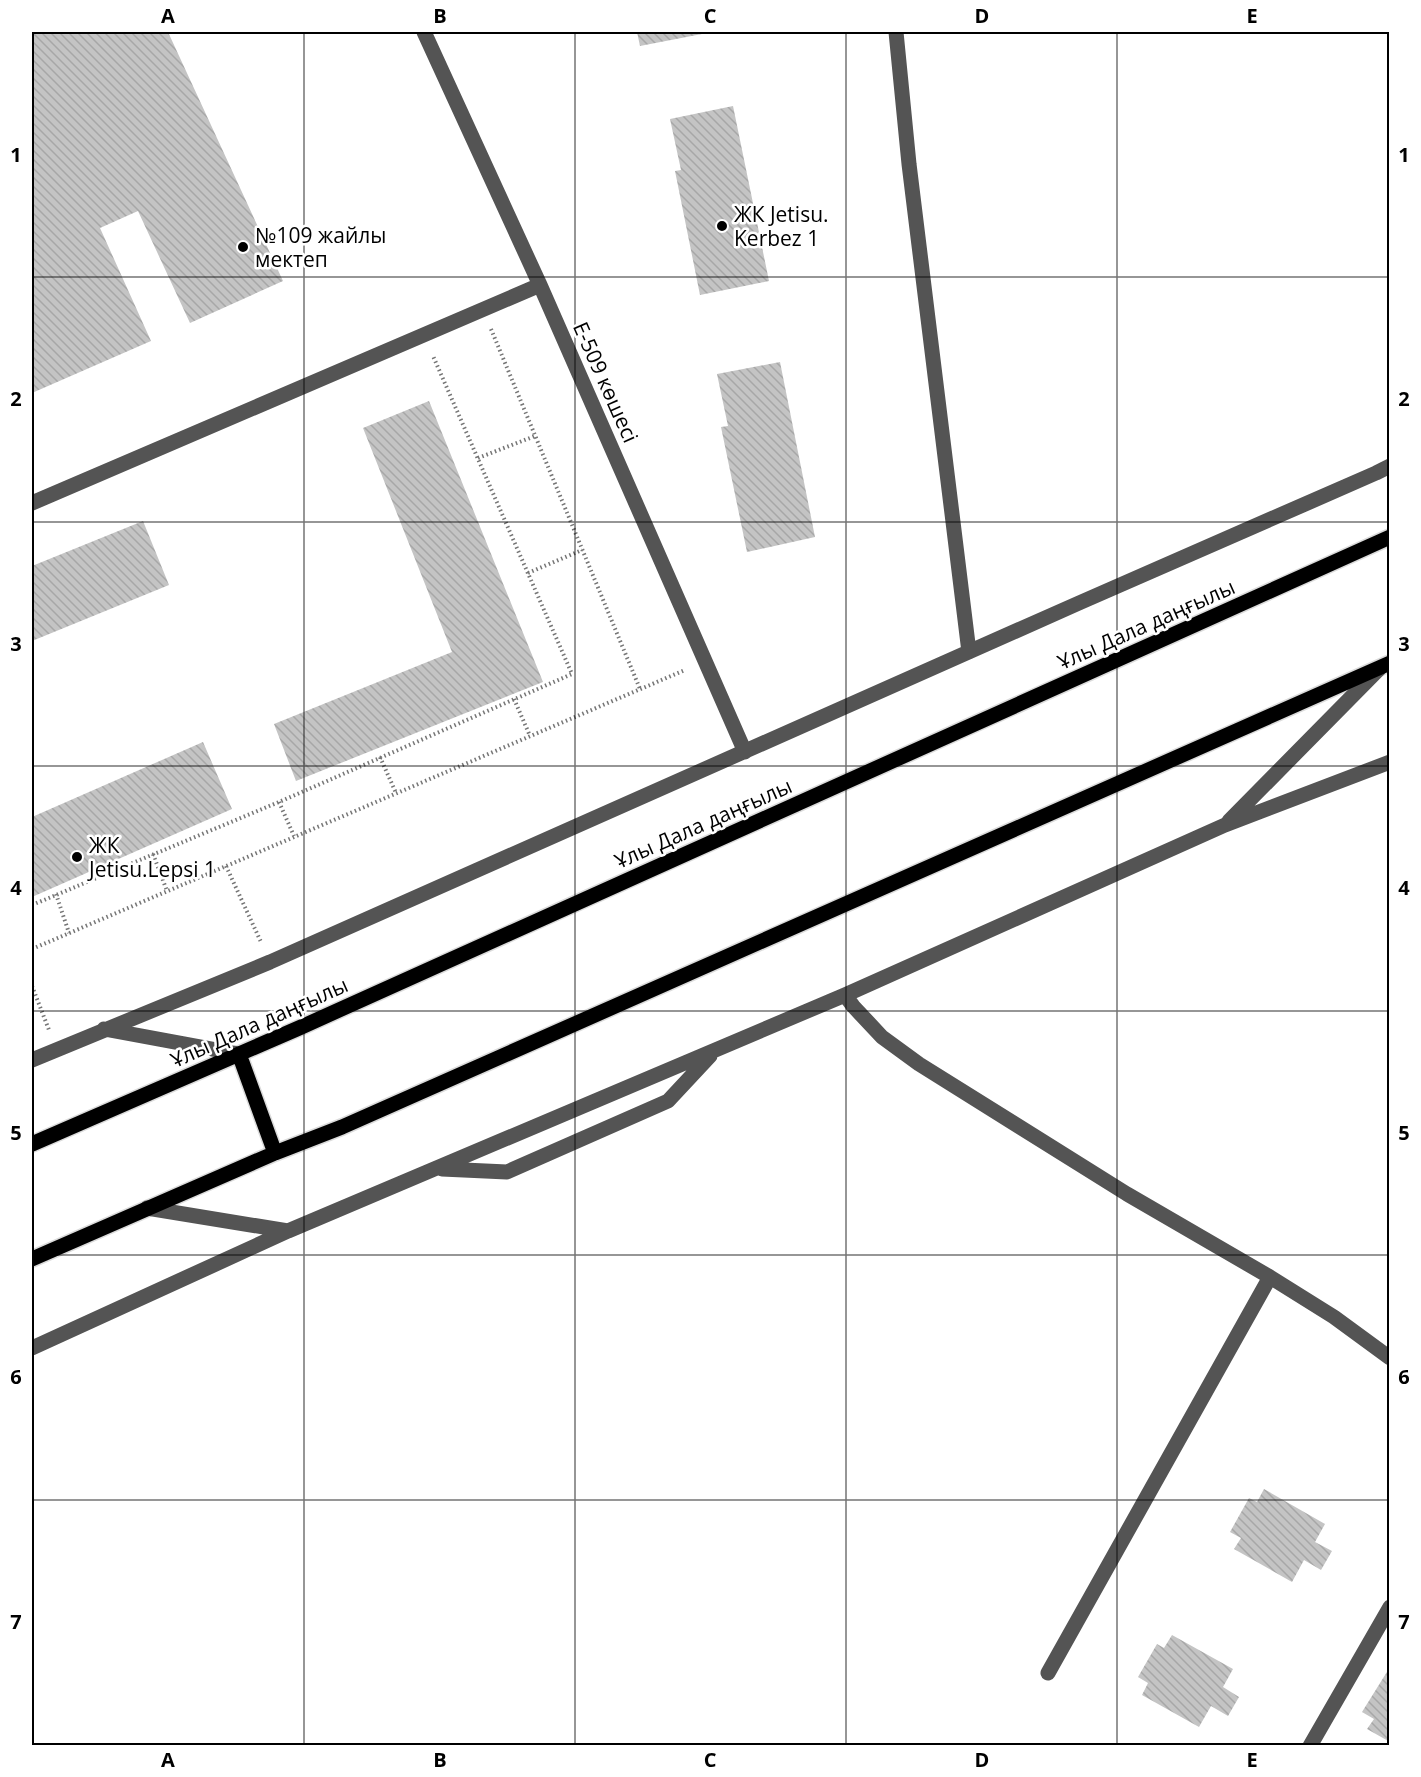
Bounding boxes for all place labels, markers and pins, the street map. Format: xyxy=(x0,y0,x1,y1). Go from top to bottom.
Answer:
place label: ЖК Jetisu. Kerbez 1 xyxy=(734,200,829,252)
marker: ЖК Jetisu. Kerbez 1 xyxy=(715,219,729,233)
place label: №109 жайлы мектеп xyxy=(255,221,386,273)
marker: №109 жайлы мектеп xyxy=(236,240,250,254)
place label: ЖК Jetisu.Lepsi 1 xyxy=(87,831,216,883)
marker: ЖК Jetisu.Lepsi 1 xyxy=(70,850,84,864)

